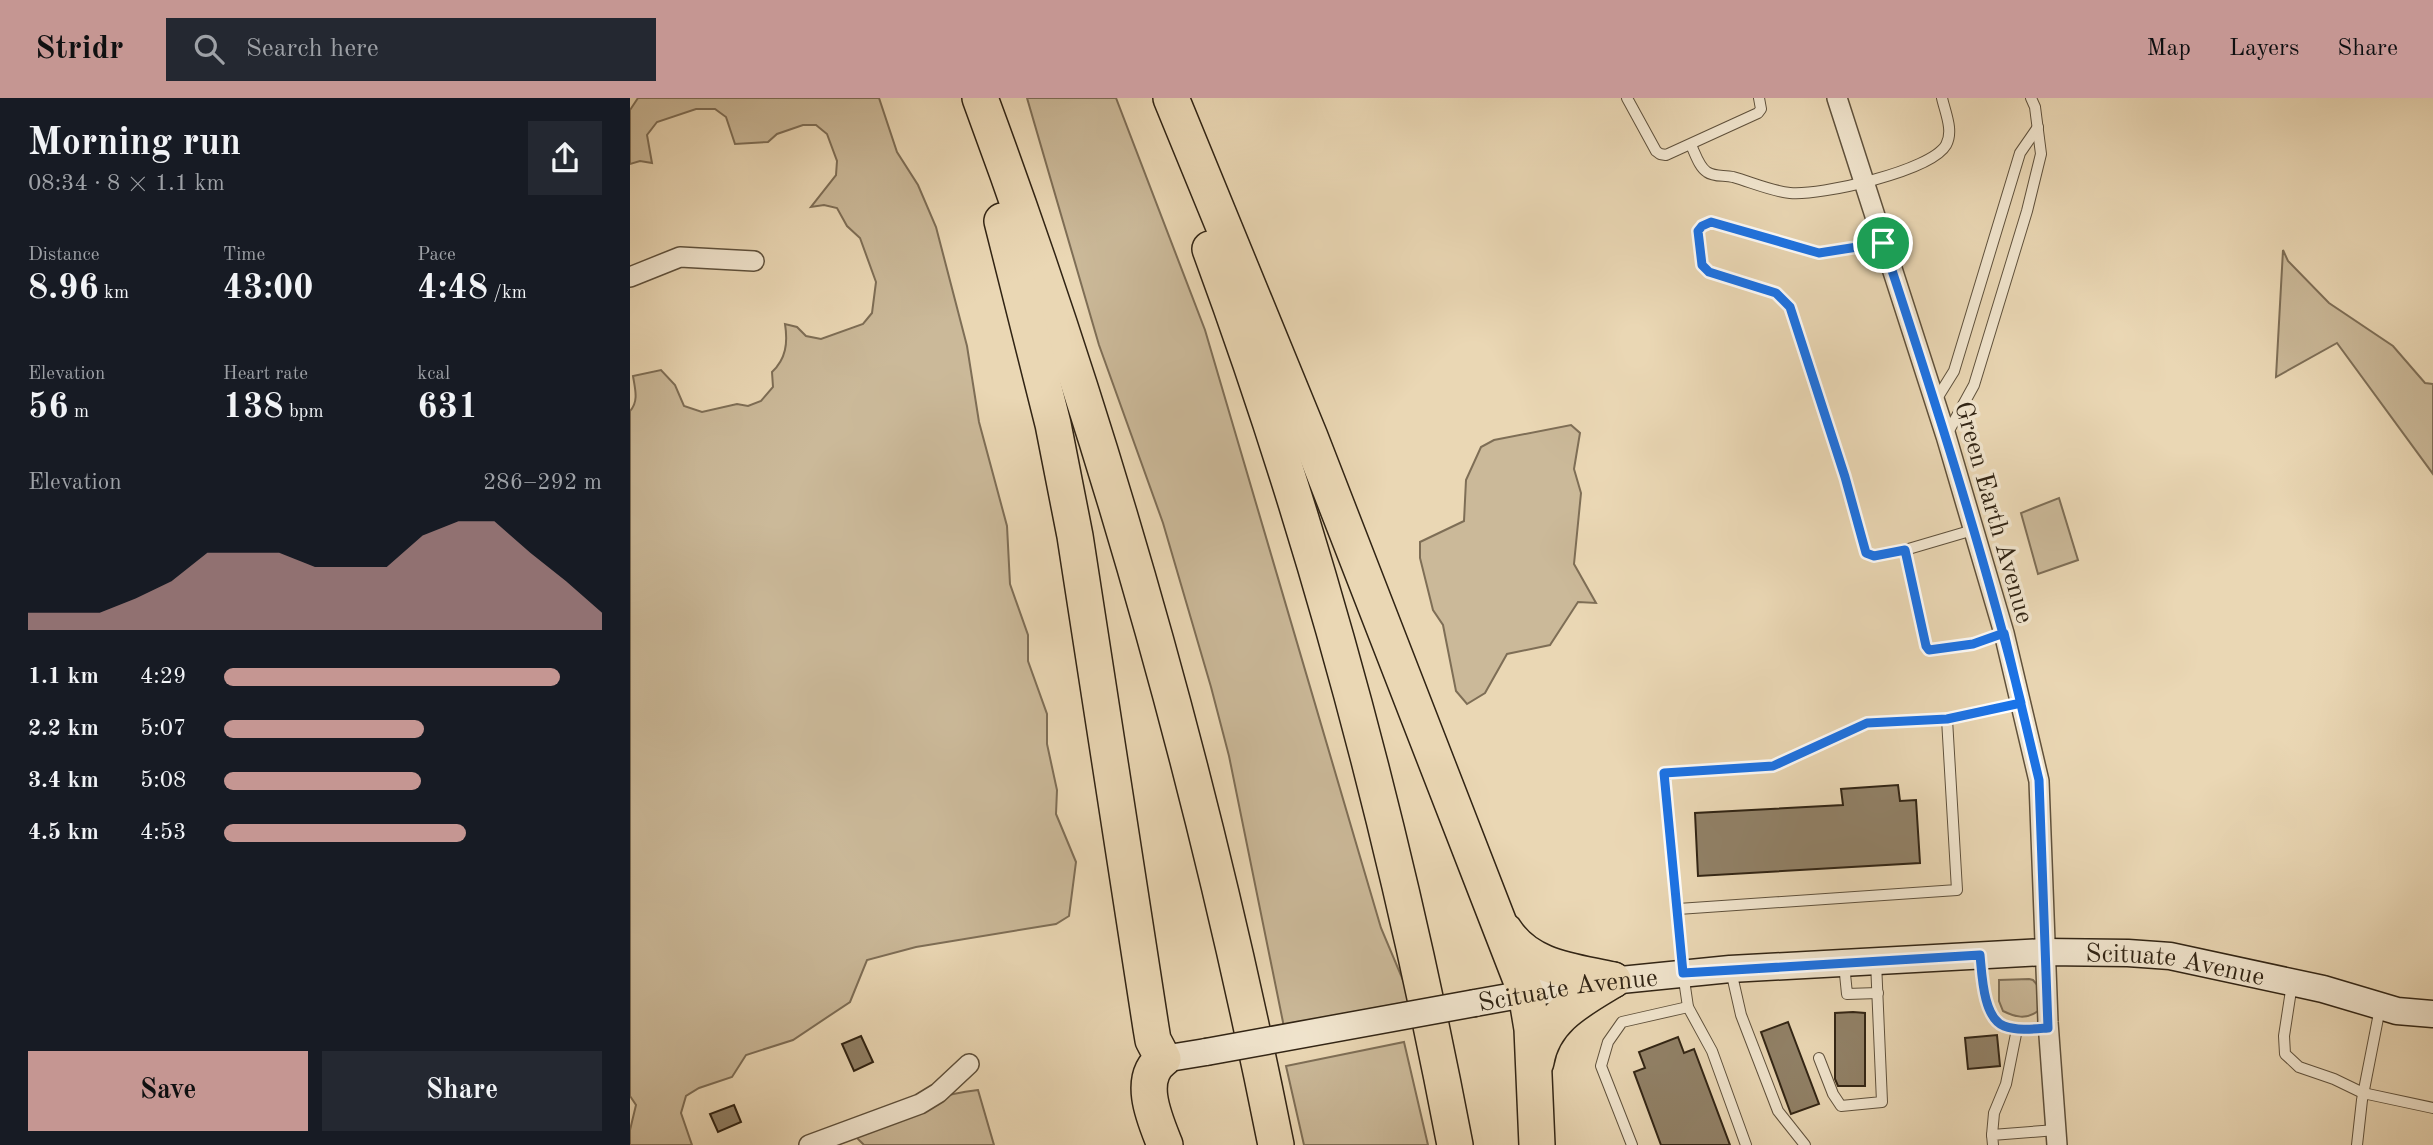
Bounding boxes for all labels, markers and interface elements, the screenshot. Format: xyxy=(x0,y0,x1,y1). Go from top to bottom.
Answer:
search box xyxy=(166,18,656,81)
icon: search xyxy=(190,30,228,68)
text: Stridr xyxy=(35,33,124,66)
text: Search here xyxy=(246,36,379,62)
text: Map xyxy=(2147,37,2191,61)
text: Layers xyxy=(2229,37,2299,61)
text: Share xyxy=(2337,37,2398,61)
button: share xyxy=(528,121,602,195)
text: Morning run xyxy=(28,125,241,163)
text: 08:34 · 8 × 1.1 km xyxy=(28,172,225,195)
pin xyxy=(1853,213,1913,273)
icon: arrive xyxy=(1864,224,1902,262)
text: Distance xyxy=(28,246,100,265)
text: Time xyxy=(223,246,265,265)
text: Pace xyxy=(417,246,456,265)
text: 8.96 xyxy=(28,271,99,306)
text: 43:00 xyxy=(223,271,314,306)
text: 4:48 xyxy=(417,271,488,306)
text: km xyxy=(99,284,129,303)
text: /km xyxy=(488,284,527,303)
text: Elevation xyxy=(28,365,105,384)
text: Heart rate xyxy=(223,365,308,384)
text: kcal xyxy=(417,365,450,384)
text: 56 xyxy=(28,390,69,425)
text: 138 xyxy=(223,390,284,425)
text: 631 xyxy=(417,390,478,425)
street label: Green Earth Avenue xyxy=(1949,399,2037,626)
text: m xyxy=(69,403,89,422)
text: bpm xyxy=(284,403,324,422)
text: Elevation xyxy=(28,471,122,494)
text: 286–292 m xyxy=(483,471,602,494)
text: 1.1 km xyxy=(28,665,99,688)
text: 4:29 xyxy=(140,665,186,688)
text: 2.2 km xyxy=(28,717,99,740)
text: 5:07 xyxy=(140,717,186,740)
text: 3.4 km xyxy=(28,769,99,792)
text: 5:08 xyxy=(140,769,186,792)
text: 4.5 km xyxy=(28,821,99,844)
text: 4:53 xyxy=(140,821,186,844)
street label: Scituate Avenue xyxy=(2085,941,2267,991)
street label: Scituate Avenue xyxy=(1476,965,1659,1017)
button: Save xyxy=(28,1051,308,1131)
button: Share xyxy=(322,1051,602,1131)

